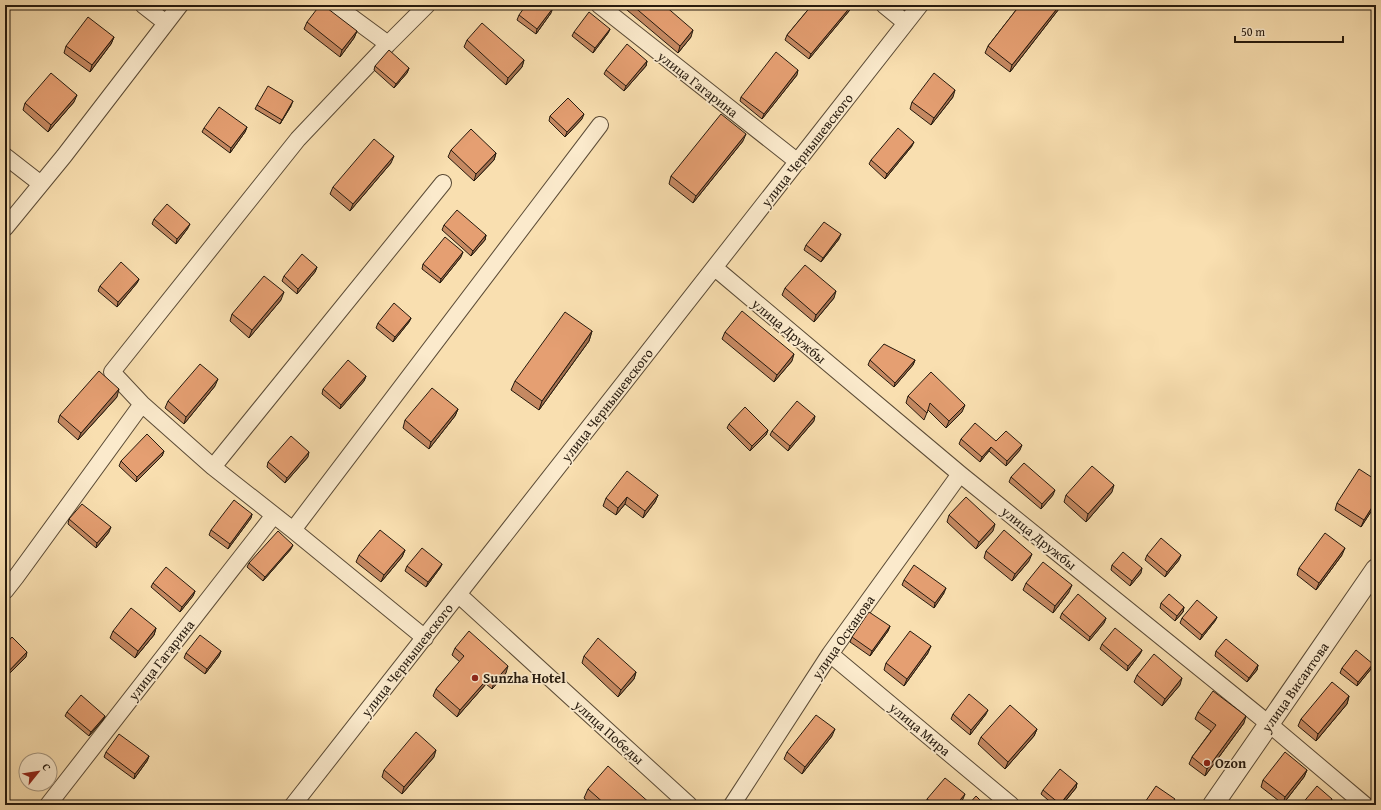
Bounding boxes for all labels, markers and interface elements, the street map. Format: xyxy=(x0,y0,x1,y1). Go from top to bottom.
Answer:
scale bar xyxy=(1235,18,1343,44)
text: 50 m xyxy=(1241,23,1265,40)
street label: улица Гагарина xyxy=(653,45,743,122)
street label: улица Чернышевского xyxy=(756,89,858,212)
street label: улица Дружбы xyxy=(747,293,831,368)
street label: улица Чернышевского xyxy=(556,344,658,467)
street label: улица Дружбы xyxy=(996,501,1081,575)
street label: улица Осканова xyxy=(806,591,880,684)
street label: улица Чернышевского xyxy=(356,599,458,722)
street label: улица Гагарина xyxy=(122,615,199,705)
street label: улица Висаитова xyxy=(1256,638,1334,737)
place label: Sunzha Hotel xyxy=(483,668,566,688)
marker: Sunzha Hotel xyxy=(470,673,480,683)
street label: улица Победы xyxy=(569,694,649,769)
street label: улица Мира xyxy=(884,697,955,761)
north arrow xyxy=(18,752,58,792)
place label: Ozon xyxy=(1215,753,1247,773)
marker: Ozon xyxy=(1202,758,1212,768)
text: С xyxy=(38,760,55,774)

